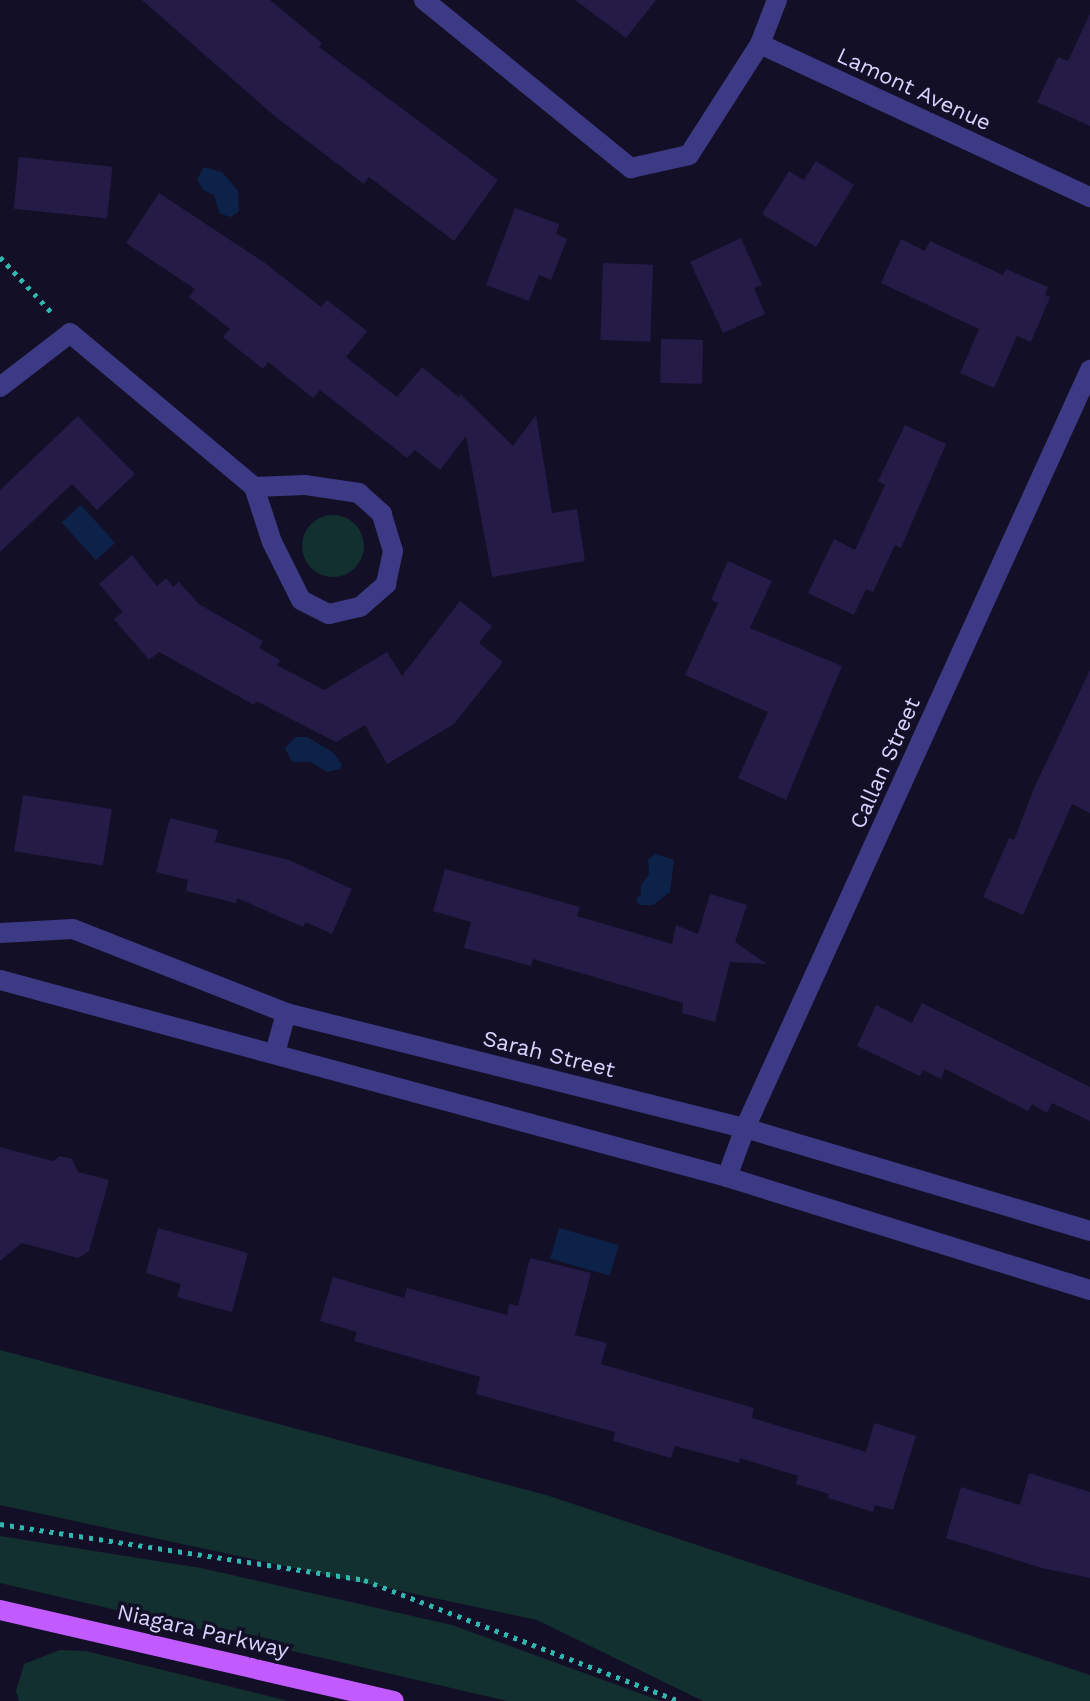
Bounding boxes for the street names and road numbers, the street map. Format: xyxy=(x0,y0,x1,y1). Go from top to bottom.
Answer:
street label: Lamont Avenue xyxy=(832,42,996,136)
street label: Callan Street xyxy=(844,693,926,833)
street label: Sarah Street xyxy=(480,1025,618,1083)
street label: Niagara Parkway xyxy=(114,1598,292,1664)

